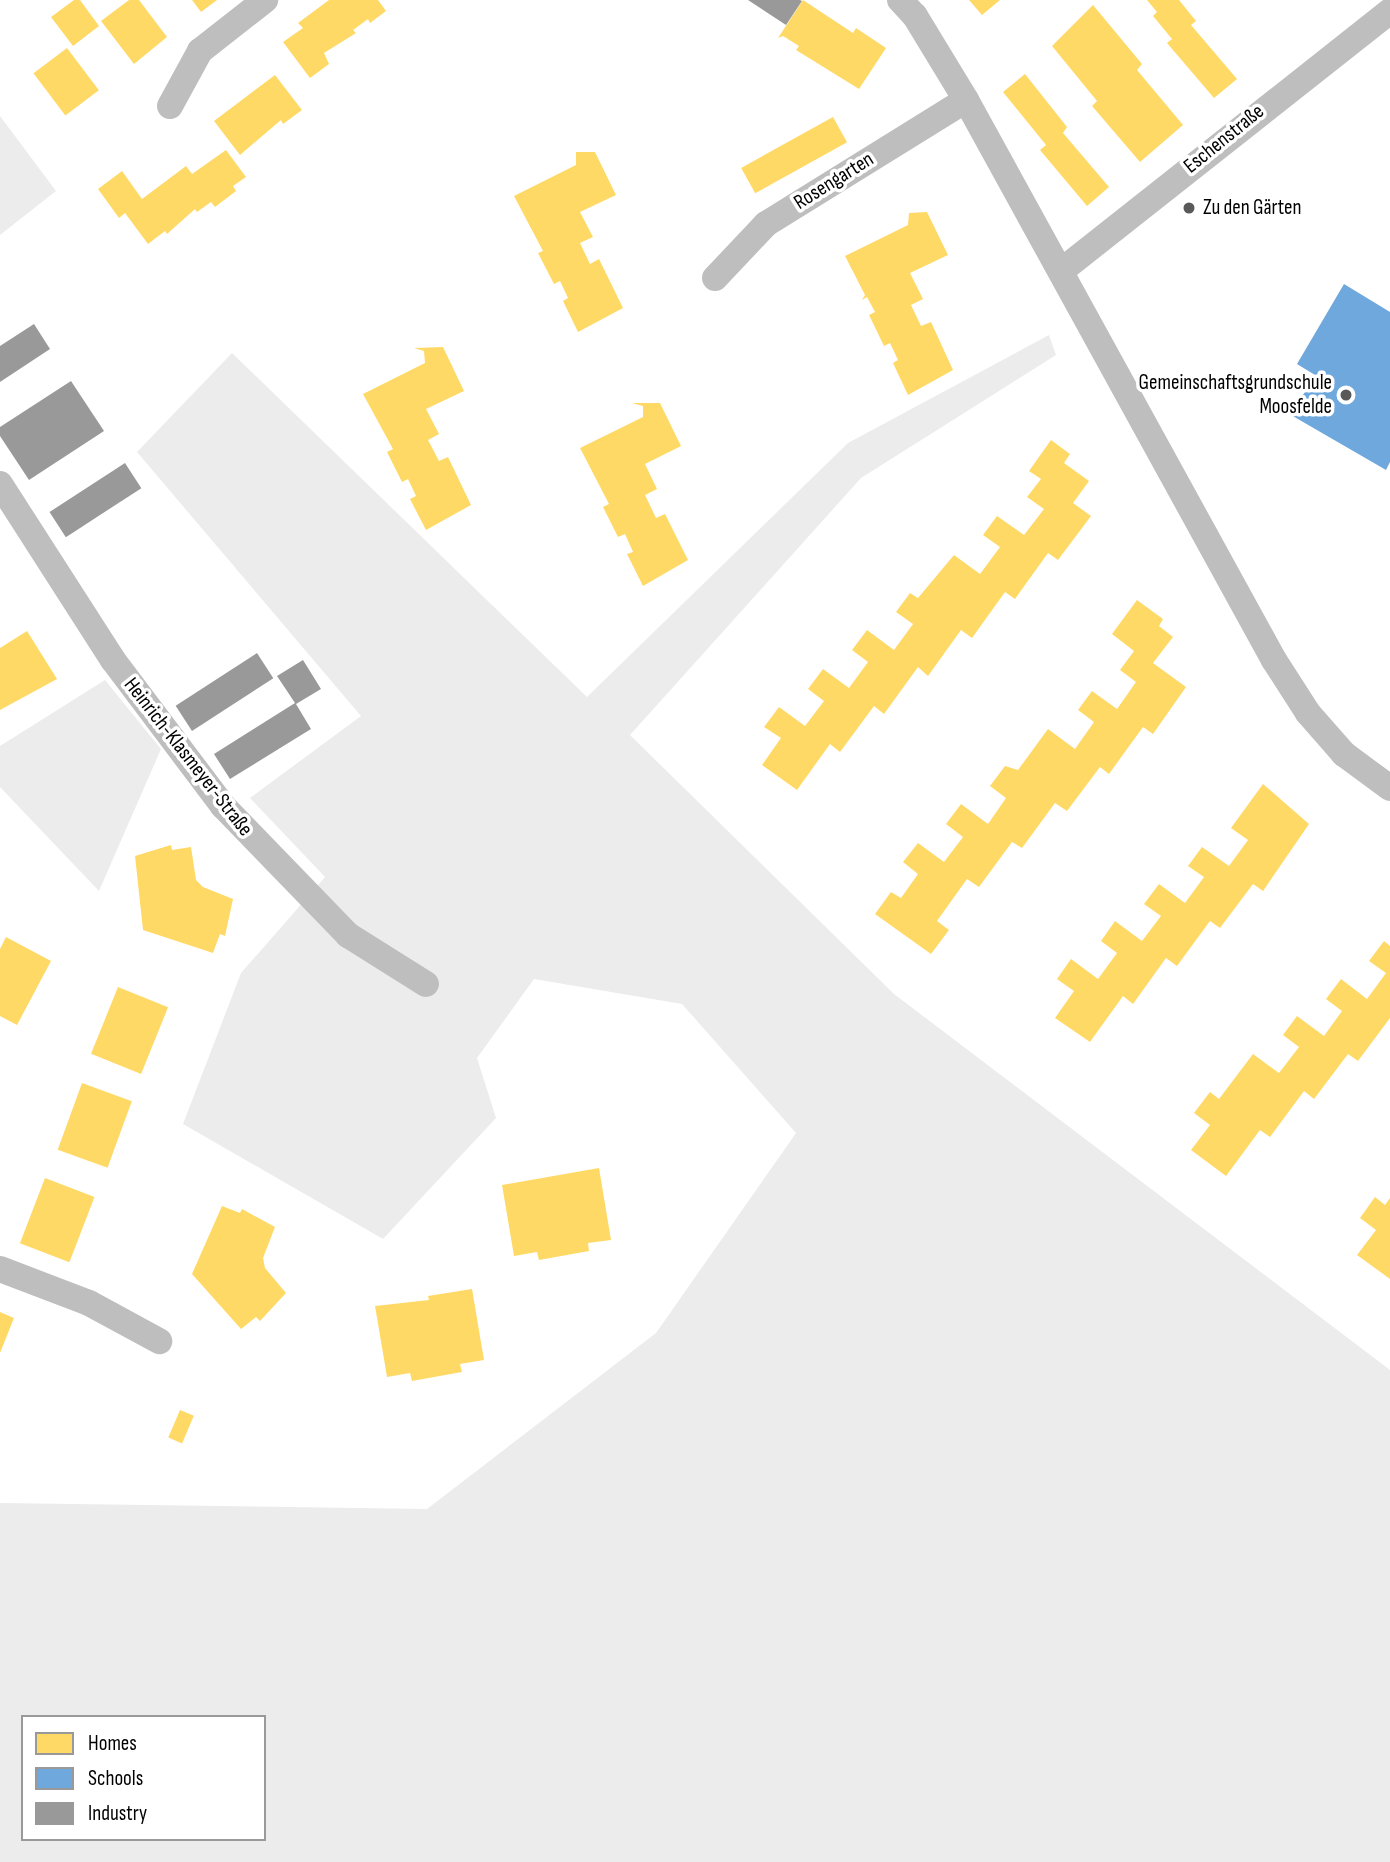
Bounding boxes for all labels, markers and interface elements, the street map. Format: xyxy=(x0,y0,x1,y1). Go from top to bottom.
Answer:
street label: Eschenstraße xyxy=(1179,99,1269,179)
street label: Rosengarten xyxy=(789,147,879,215)
place label: Zu den Gärten xyxy=(1203,195,1302,221)
marker: Zu den Gärten xyxy=(1181,200,1197,216)
place label: Gemeinschaftsgrundschule Moosfelde xyxy=(1139,370,1332,420)
marker: Gemeinschaftsgrundschule Moosfelde xyxy=(1338,387,1354,403)
street label: Heinrich-Klasmeyer-Straße xyxy=(118,673,258,841)
legend xyxy=(21,1715,266,1841)
text: Homes xyxy=(88,1731,137,1756)
text: Schools xyxy=(88,1766,143,1791)
text: Industry xyxy=(88,1801,147,1826)

